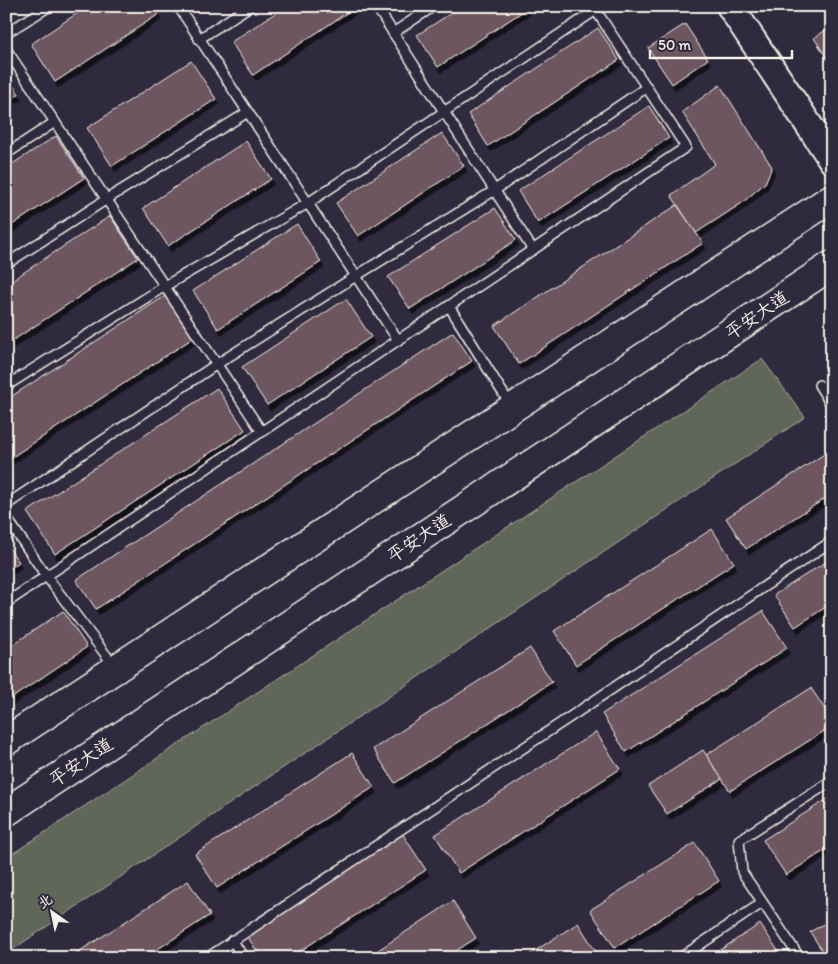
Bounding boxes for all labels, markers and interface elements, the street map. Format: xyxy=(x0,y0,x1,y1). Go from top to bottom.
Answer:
scale bar xyxy=(650,28,793,60)
text: 50 m xyxy=(658,36,691,54)
street label: 平安大道 xyxy=(721,286,793,344)
street label: 平安大道 xyxy=(383,509,455,567)
street label: 平安大道 xyxy=(45,733,117,791)
north arrow xyxy=(28,886,78,936)
text: 北 xyxy=(35,891,56,912)

